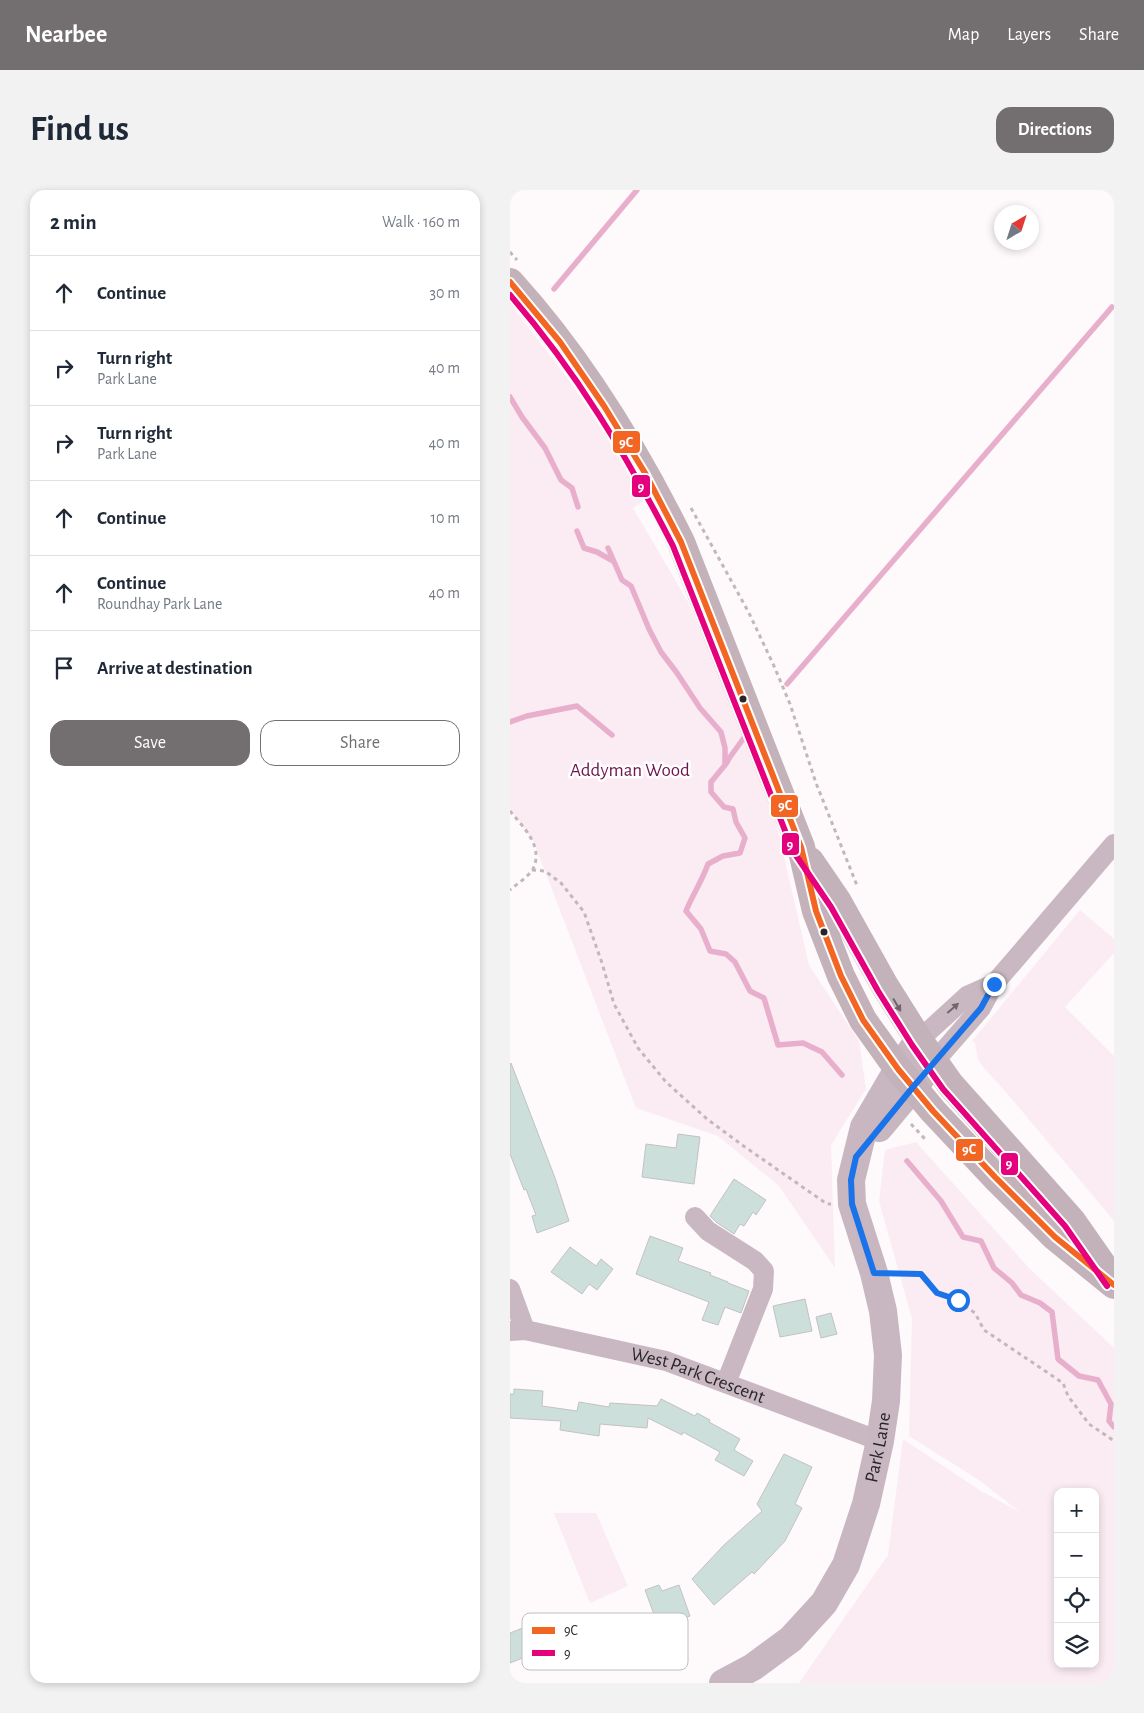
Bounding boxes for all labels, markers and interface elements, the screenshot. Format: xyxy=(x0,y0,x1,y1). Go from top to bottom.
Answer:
text: Nearbee xyxy=(25,23,107,47)
text: Map xyxy=(948,26,979,44)
text: Layers xyxy=(1007,26,1051,44)
text: Share xyxy=(1079,26,1119,44)
button: Directions xyxy=(996,107,1114,153)
text: Find us xyxy=(30,112,129,147)
north arrow xyxy=(994,205,1039,250)
text: 2 min xyxy=(50,212,97,233)
text: Walk · 160 m xyxy=(382,214,460,230)
icon: ahead xyxy=(50,279,78,307)
text: Continue xyxy=(97,284,166,303)
text: 30 m xyxy=(430,285,460,301)
text: Turn right xyxy=(97,349,172,368)
icon: right xyxy=(50,354,78,382)
text: 40 m xyxy=(428,360,460,376)
text: Park Lane xyxy=(97,371,157,387)
text: Turn right xyxy=(97,424,172,443)
icon: right xyxy=(50,429,78,457)
line badge: 9C xyxy=(612,430,641,454)
text: 40 m xyxy=(428,435,460,451)
text: 9C xyxy=(619,436,634,450)
text: Park Lane xyxy=(97,446,157,462)
line badge: 9 xyxy=(631,474,651,498)
text: 9 xyxy=(638,480,645,494)
icon: ahead xyxy=(50,504,78,532)
text: Continue xyxy=(97,509,166,528)
text: 10 m xyxy=(431,510,460,526)
text: Continue xyxy=(97,574,166,593)
icon: ahead xyxy=(50,579,78,607)
text: 40 m xyxy=(428,585,460,601)
text: Roundhay Park Lane xyxy=(97,596,222,612)
icon: arrive xyxy=(50,654,78,682)
text: Arrive at destination xyxy=(97,659,253,678)
unlabelled marker xyxy=(738,694,748,704)
button: Save xyxy=(50,720,250,766)
button: Share xyxy=(260,720,460,766)
park label: Addyman Wood xyxy=(570,761,690,780)
line badge: 9C xyxy=(770,794,799,818)
text: 9C xyxy=(778,799,793,813)
line badge: 9 xyxy=(781,832,800,856)
text: 9 xyxy=(787,838,794,852)
unlabelled marker xyxy=(819,927,829,937)
route end xyxy=(983,973,1006,996)
one-way arrow xyxy=(893,998,902,1011)
one-way arrow xyxy=(947,1002,960,1013)
line badge: 9C xyxy=(955,1138,984,1162)
text: 9C xyxy=(962,1143,977,1157)
line badge: 9 xyxy=(1000,1152,1019,1176)
text: 9 xyxy=(1006,1157,1013,1171)
route start xyxy=(947,1289,970,1312)
street label: West Park Crescent xyxy=(629,1344,768,1407)
street label: Park Lane xyxy=(862,1411,894,1484)
map controls xyxy=(1054,1488,1099,1668)
button: + xyxy=(1054,1488,1099,1533)
button: − xyxy=(1054,1533,1099,1578)
button: locate xyxy=(1054,1578,1099,1623)
legend xyxy=(522,1613,688,1670)
button: layers xyxy=(1054,1623,1099,1668)
text: 9C xyxy=(564,1624,578,1638)
text: 9 xyxy=(564,1647,571,1661)

